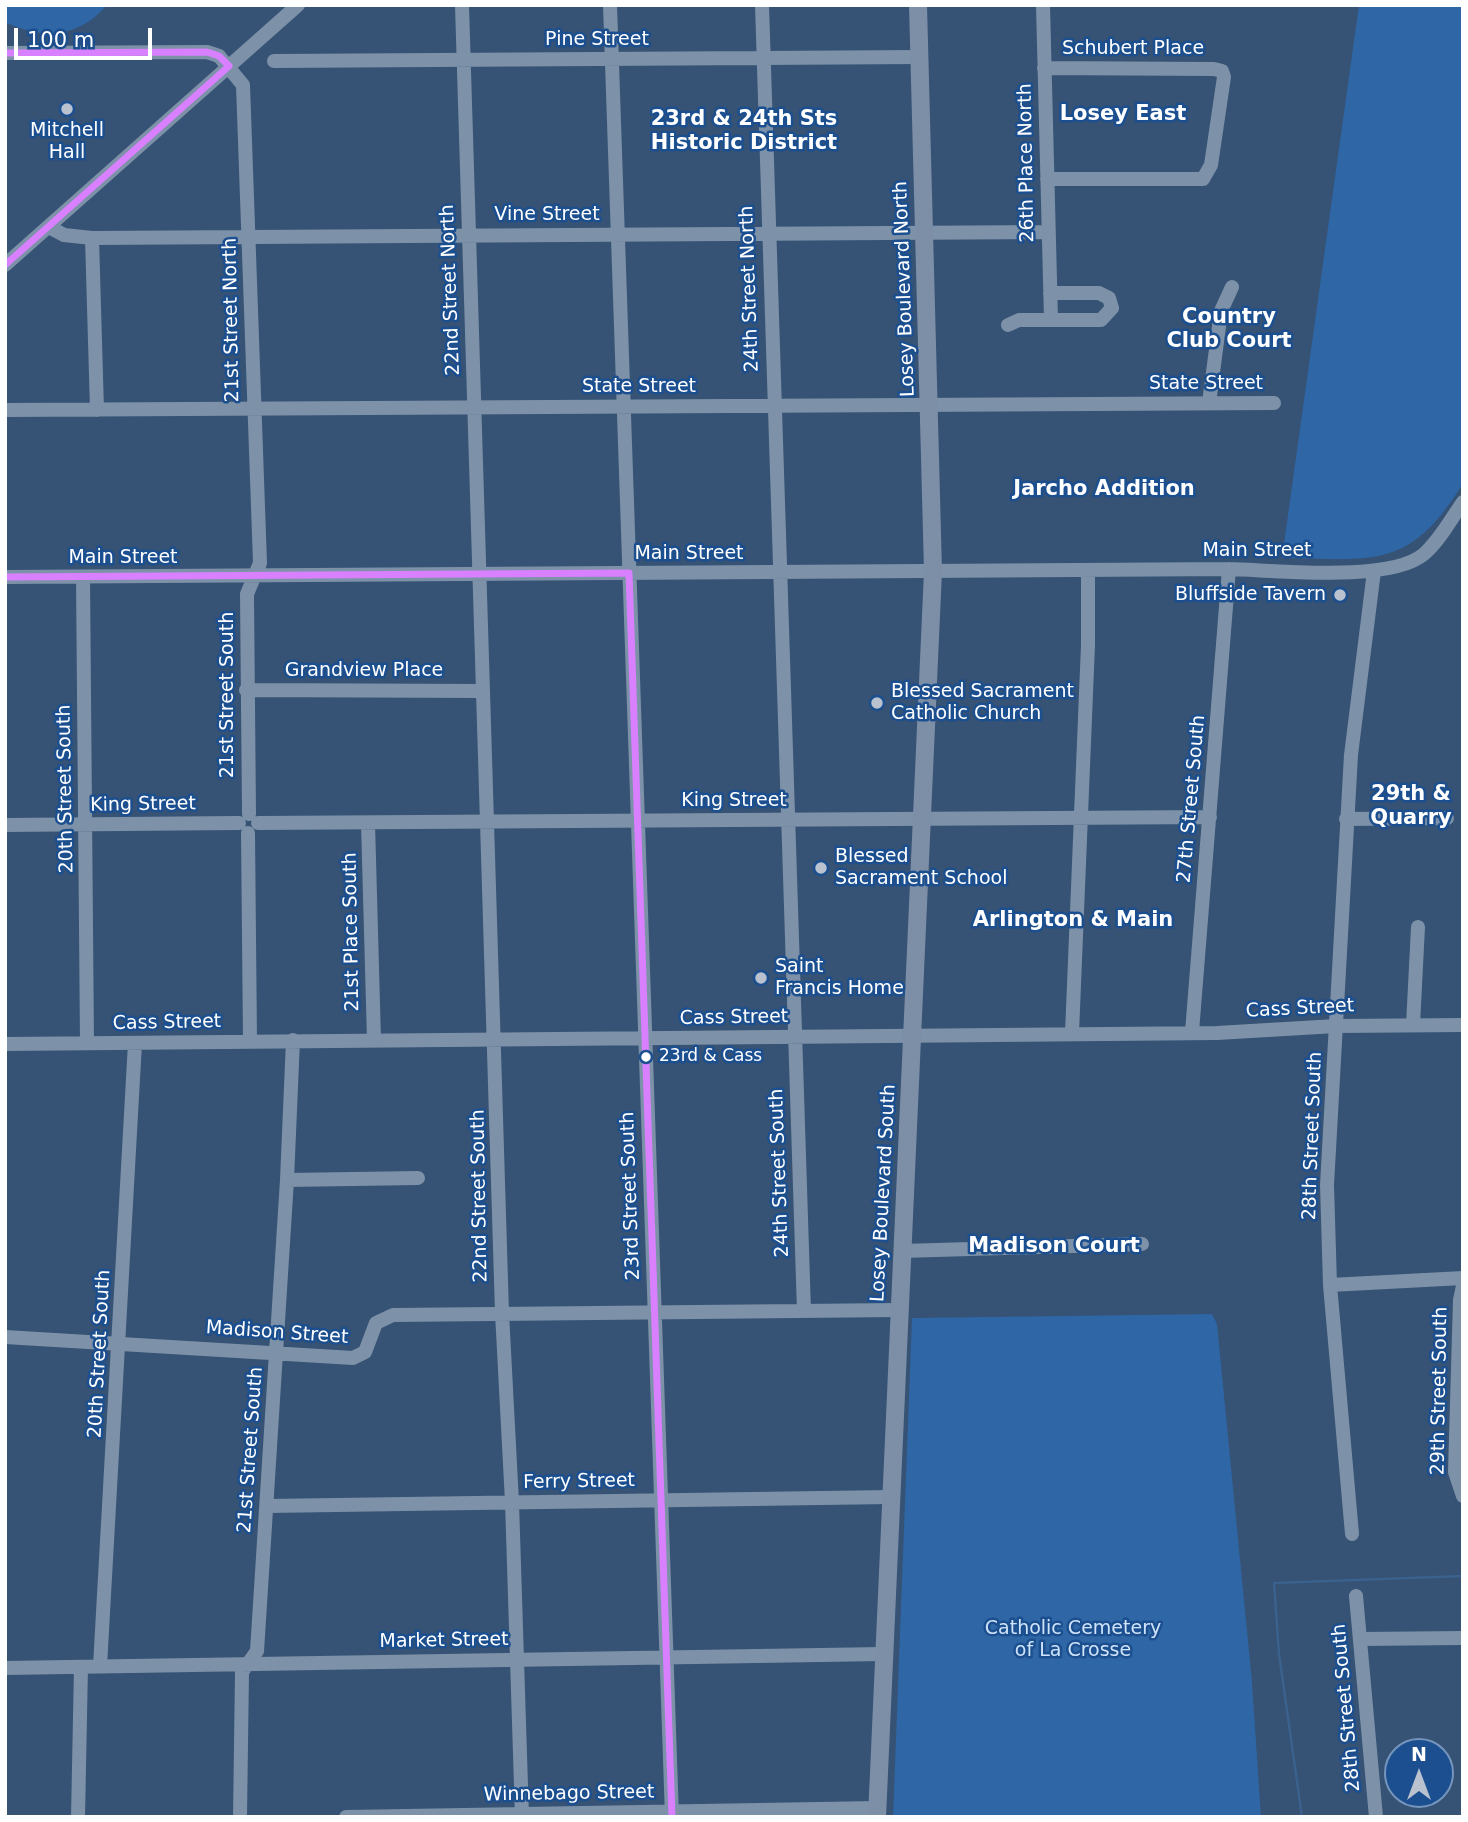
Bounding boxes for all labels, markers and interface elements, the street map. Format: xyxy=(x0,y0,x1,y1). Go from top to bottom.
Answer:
scale bar xyxy=(18,14,156,58)
text: 100 m xyxy=(27,28,94,52)
street label: Pine Street xyxy=(545,29,649,51)
street label: Schubert Place xyxy=(1062,38,1204,60)
street label: 26th Place North xyxy=(1014,83,1040,243)
marker: Mitchell Hall xyxy=(59,101,75,117)
district label: Losey East xyxy=(1060,102,1186,128)
district label: 23rd & 24th Sts Historic District xyxy=(651,107,837,157)
place label: Mitchell Hall xyxy=(30,120,104,164)
street label: Losey Boulevard North xyxy=(890,181,920,397)
street label: 22nd Street North xyxy=(437,204,465,376)
street label: Vine Street xyxy=(494,204,600,226)
street label: 24th Street North xyxy=(736,205,764,373)
street label: 21st Street North xyxy=(219,238,245,402)
district label: Country Club Court xyxy=(1166,305,1292,355)
street label: State Street xyxy=(1149,373,1263,395)
street label: State Street xyxy=(582,376,696,398)
district label: Jarcho Addition xyxy=(1013,477,1195,503)
street label: Main Street xyxy=(1202,540,1312,562)
street label: Main Street xyxy=(634,543,744,565)
street label: Main Street xyxy=(68,547,178,569)
place label: Bluffside Tavern xyxy=(1175,584,1326,606)
marker: Bluffside Tavern xyxy=(1332,587,1348,603)
street label: 21st Street South xyxy=(217,612,239,778)
street label: Grandview Place xyxy=(285,660,443,682)
place label: Blessed Sacrament Catholic Church xyxy=(891,681,1074,725)
marker: Blessed Sacrament Catholic Church xyxy=(869,695,885,711)
street label: 20th Street South xyxy=(53,704,79,874)
street label: 27th Street South xyxy=(1173,714,1211,884)
district label: 29th & Quarry xyxy=(1370,782,1452,832)
street label: King Street xyxy=(681,790,787,812)
street label: King Street xyxy=(90,793,196,817)
place label: Blessed Sacrament School xyxy=(835,846,1007,890)
street label: 21st Place South xyxy=(339,852,365,1012)
marker: Blessed Sacrament School xyxy=(813,860,829,876)
district label: Arlington & Main xyxy=(973,908,1173,934)
place label: Saint Francis Home xyxy=(775,956,904,1000)
marker: Saint Francis Home xyxy=(753,970,769,986)
street label: Cass Street xyxy=(1245,995,1355,1023)
street label: Cass Street xyxy=(680,1006,788,1030)
street label: Cass Street xyxy=(113,1011,221,1035)
place label: 23rd & Cass xyxy=(659,1047,762,1067)
marker: 23rd & Cass xyxy=(639,1050,653,1064)
street label: 28th Street South xyxy=(1299,1051,1327,1221)
street label: Losey Boulevard South xyxy=(867,1084,901,1302)
street label: 24th Street South xyxy=(766,1088,794,1258)
street label: 22nd Street South xyxy=(467,1109,493,1283)
street label: 23rd Street South xyxy=(617,1111,645,1281)
district label: Madison Court xyxy=(968,1234,1140,1260)
street label: 20th Street South xyxy=(84,1269,116,1439)
street label: 29th Street South xyxy=(1427,1306,1453,1476)
street label: Madison Street xyxy=(205,1317,349,1349)
street label: 21st Street South xyxy=(234,1366,268,1534)
street label: Ferry Street xyxy=(523,1470,635,1494)
park label: Catholic Cemetery of La Crosse xyxy=(985,1618,1161,1662)
street label: 28th Street South xyxy=(1328,1623,1366,1793)
street label: Market Street xyxy=(379,1628,509,1654)
north arrow xyxy=(1384,1738,1454,1808)
text: N xyxy=(1411,1743,1427,1765)
street label: Winnebago Street xyxy=(484,1781,654,1807)

